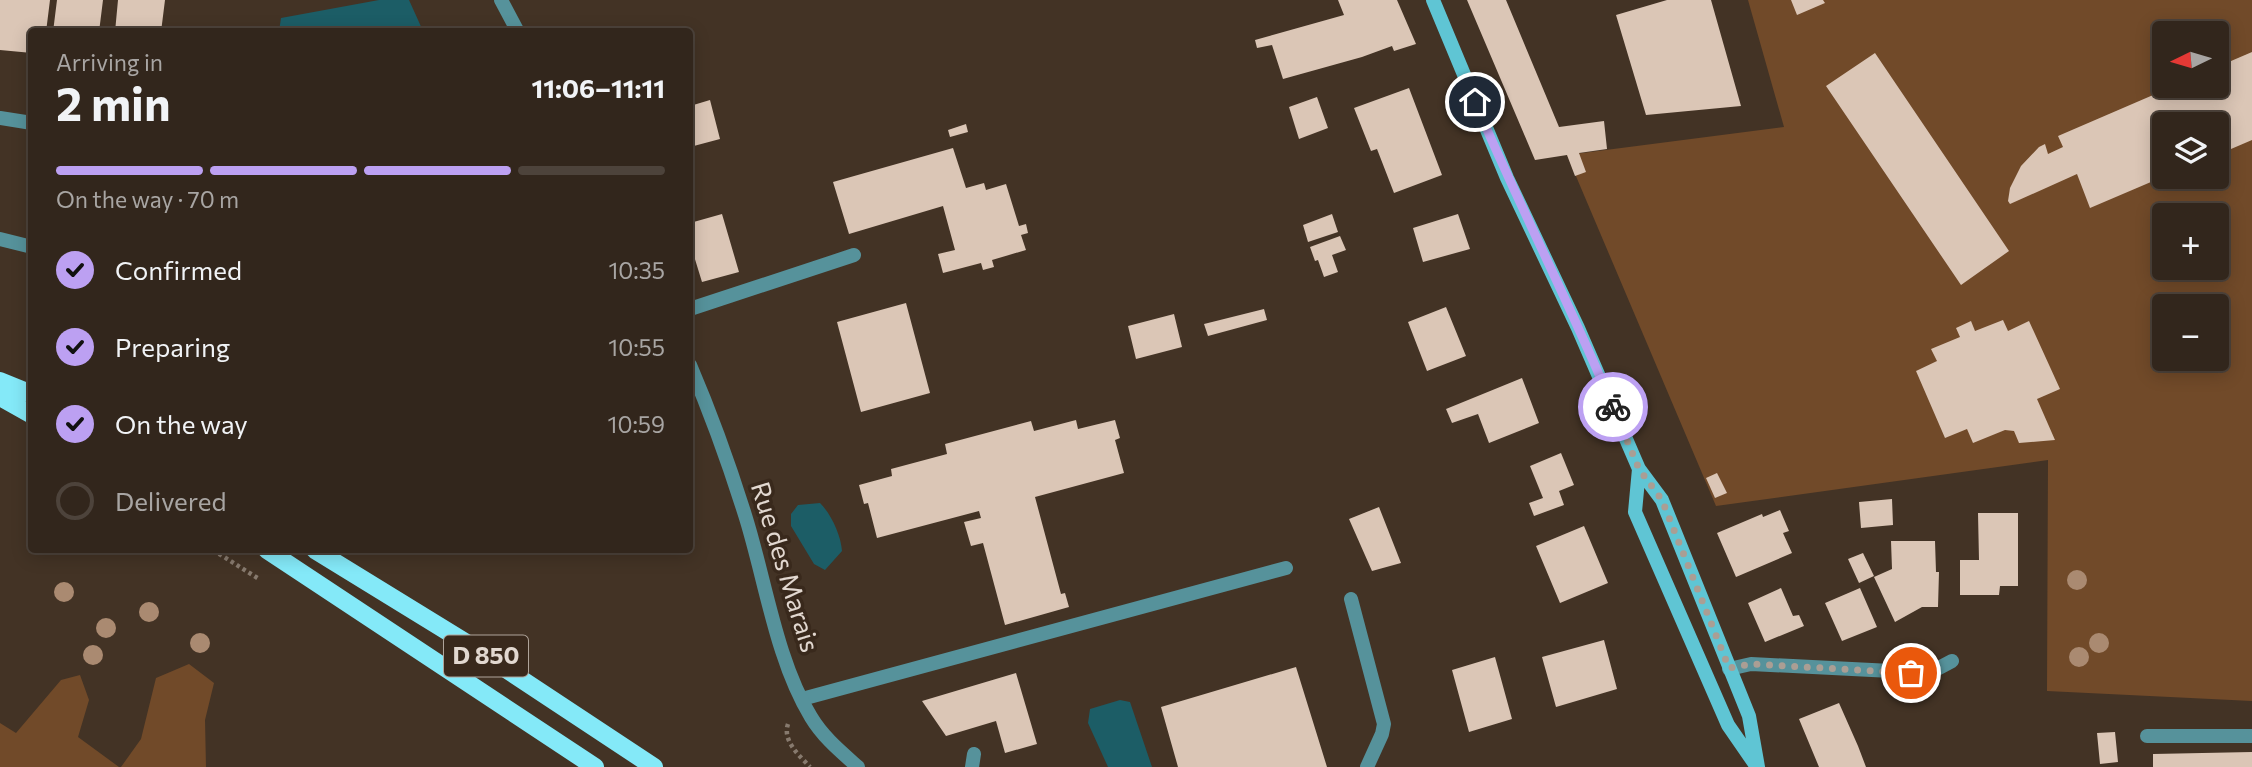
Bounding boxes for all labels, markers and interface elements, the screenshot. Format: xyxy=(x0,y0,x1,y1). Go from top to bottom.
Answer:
north arrow xyxy=(2152,21,2230,98)
map controls xyxy=(2152,21,2229,371)
text: Arriving in xyxy=(56,48,163,76)
text: 11:06–11:11 xyxy=(531,72,665,103)
pin xyxy=(1445,72,1505,132)
text: 2 min xyxy=(56,74,171,130)
icon: home xyxy=(1456,83,1494,121)
button: layers xyxy=(2152,112,2229,189)
text: On the way · 70 m xyxy=(56,185,239,213)
button: + xyxy=(2152,203,2229,280)
icon: check xyxy=(56,251,94,289)
text: Confirmed xyxy=(115,254,242,285)
text: 10:35 xyxy=(608,256,665,284)
button: − xyxy=(2152,294,2229,371)
icon: check xyxy=(56,328,94,366)
text: Preparing xyxy=(115,331,230,362)
text: 10:55 xyxy=(608,333,665,361)
courier xyxy=(1578,372,1648,442)
icon: bike xyxy=(1594,388,1632,426)
icon: check xyxy=(56,405,94,443)
text: On the way xyxy=(115,408,248,439)
text: 10:59 xyxy=(608,410,665,438)
street label: Rue des Marais xyxy=(746,478,827,655)
text: Delivered xyxy=(115,485,226,516)
road number: D 850 xyxy=(444,636,528,676)
pin xyxy=(1881,643,1941,703)
icon: bag xyxy=(1892,654,1930,692)

